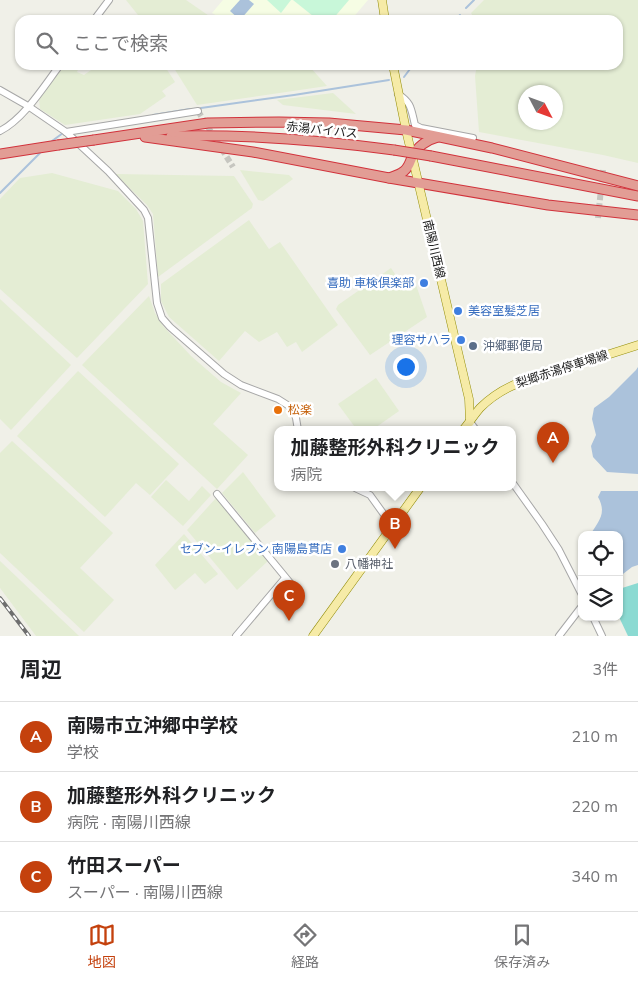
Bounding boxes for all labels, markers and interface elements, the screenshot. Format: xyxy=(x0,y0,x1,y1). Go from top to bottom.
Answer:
search box xyxy=(15,15,623,70)
icon: search xyxy=(33,29,61,57)
text: ここで検索 xyxy=(73,31,168,57)
north arrow xyxy=(518,85,563,130)
street label: 赤湯バイパス xyxy=(285,118,359,142)
street label: 南陽川西線 xyxy=(419,218,449,280)
place label: 喜助 車検倶楽部 xyxy=(327,275,414,291)
marker: 喜助 車検倶楽部 xyxy=(418,277,430,289)
place label: 美容室髪芝居 xyxy=(468,303,540,319)
marker: 美容室髪芝居 xyxy=(452,305,464,317)
place label: 理容サハラ xyxy=(391,332,451,348)
marker: 理容サハラ xyxy=(455,334,467,346)
place label: 沖郷郵便局 xyxy=(483,338,543,354)
marker: 沖郷郵便局 xyxy=(467,340,479,352)
street label: 梨郷赤湯停車場線 xyxy=(514,347,610,391)
your location xyxy=(393,354,419,380)
place label: 松楽 xyxy=(288,402,312,418)
marker: 松楽 xyxy=(272,404,284,416)
pin: A xyxy=(537,422,569,463)
popup xyxy=(274,426,516,491)
text: 加藤整形外科クリニック xyxy=(290,435,500,461)
text: 病院 xyxy=(290,464,323,486)
pin: B xyxy=(379,508,411,549)
map controls xyxy=(578,531,623,621)
button: locate xyxy=(578,531,623,576)
place label: セブン-イレブン 南陽島貫店 xyxy=(180,541,332,557)
marker: セブン-イレブン 南陽島貫店 xyxy=(336,543,348,555)
place label: 八幡神社 xyxy=(345,556,393,572)
marker: 八幡神社 xyxy=(329,558,341,570)
button: layers xyxy=(578,576,623,621)
pin: C xyxy=(273,580,305,621)
text: 周辺 xyxy=(20,656,62,684)
text: 3件 xyxy=(592,659,618,681)
text: 南陽市立沖郷中学校 xyxy=(67,713,238,739)
text: A xyxy=(30,726,42,748)
text: 210 m xyxy=(571,726,618,748)
text: 学校 xyxy=(67,742,99,764)
text: 加藤整形外科クリニック xyxy=(67,783,276,809)
text: B xyxy=(30,796,42,818)
text: 220 m xyxy=(571,796,618,818)
text: 病院 · 南陽川西線 xyxy=(67,812,191,834)
text: 竹田スーパー xyxy=(67,853,181,879)
text: C xyxy=(31,866,41,888)
text: 340 m xyxy=(571,866,618,888)
text: スーパー · 南陽川西線 xyxy=(67,882,223,904)
tab: 地図 xyxy=(88,921,116,972)
tab: 経路 xyxy=(291,921,319,972)
tab: 保存済み xyxy=(494,921,550,972)

